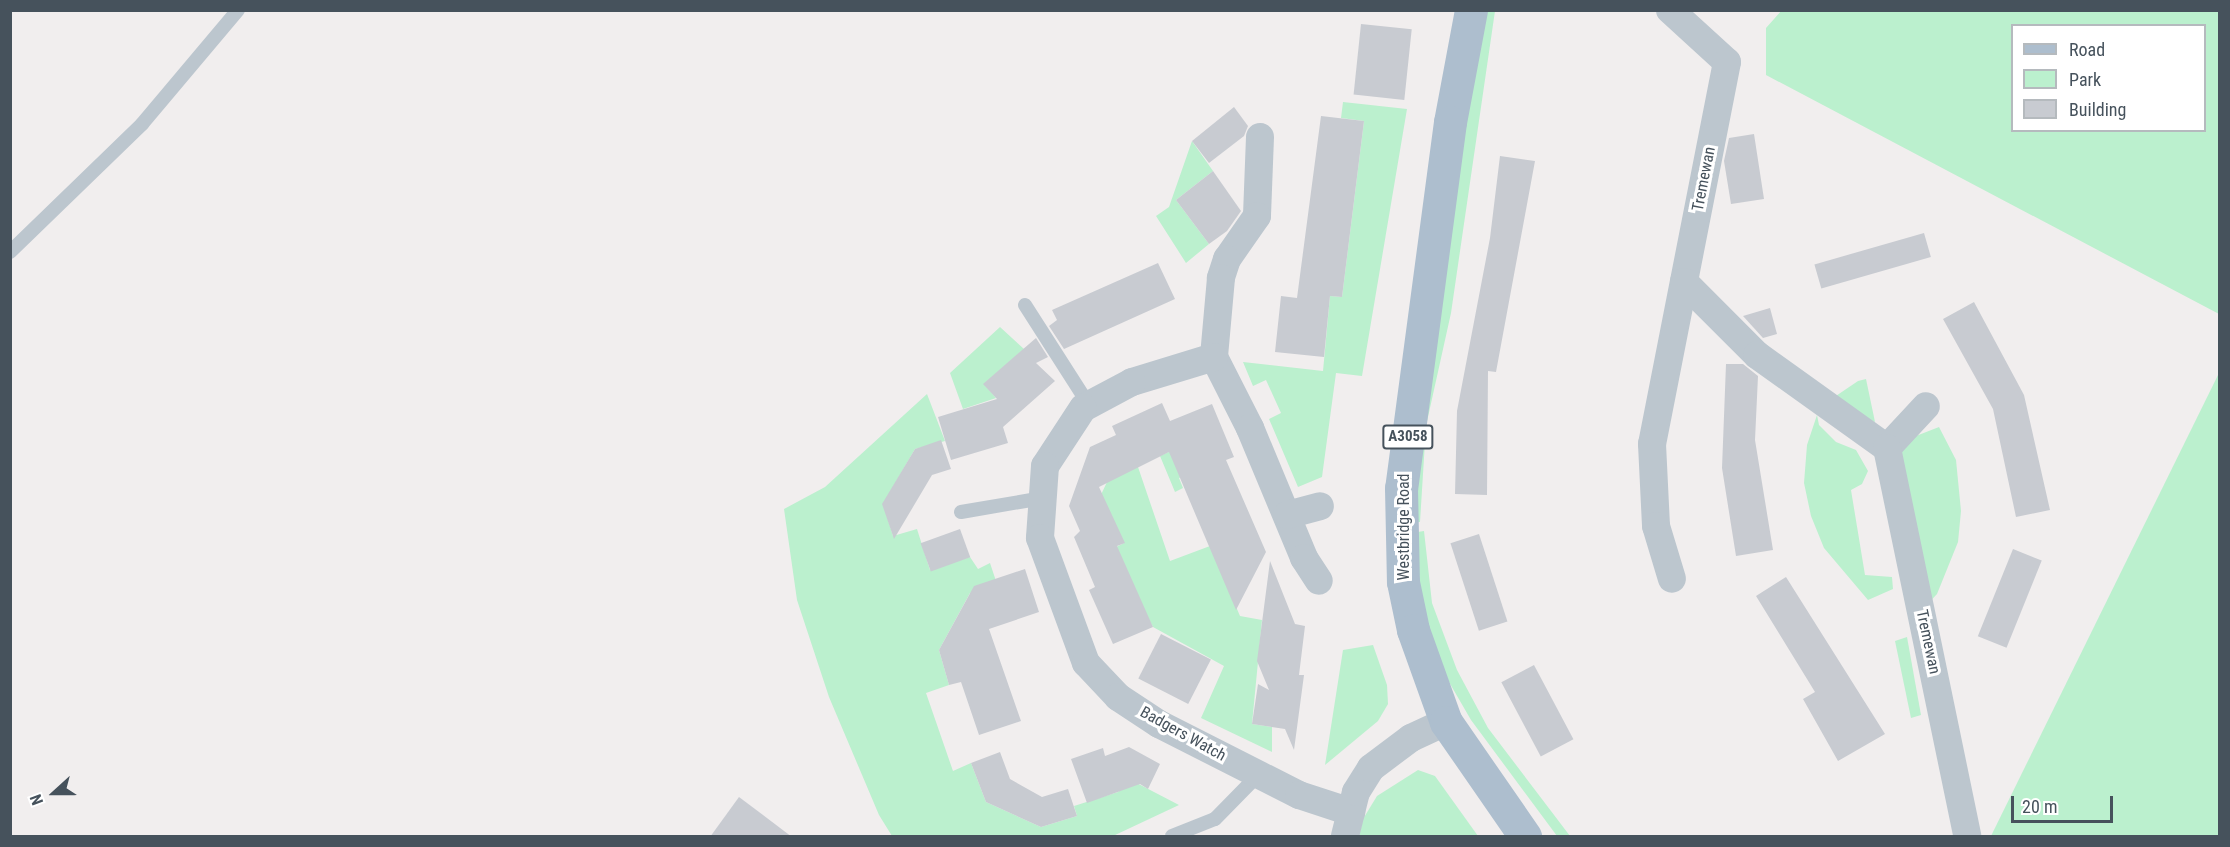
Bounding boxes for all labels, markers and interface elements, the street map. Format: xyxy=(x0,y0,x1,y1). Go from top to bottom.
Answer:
legend xyxy=(2011,24,2206,132)
text: Road xyxy=(2069,39,2105,60)
text: Park xyxy=(2069,69,2101,90)
text: Building xyxy=(2069,99,2126,120)
street label: Tremewan xyxy=(1688,145,1720,213)
road number: A3058 xyxy=(1381,425,1435,449)
street label: Westbridge Road xyxy=(1394,473,1414,581)
street label: Tremewan xyxy=(1912,608,1944,676)
street label: Badgers Watch xyxy=(1137,703,1229,765)
north arrow xyxy=(24,763,84,823)
scale bar xyxy=(2014,784,2116,822)
text: N xyxy=(26,792,47,808)
text: 20 m xyxy=(2022,796,2057,817)

